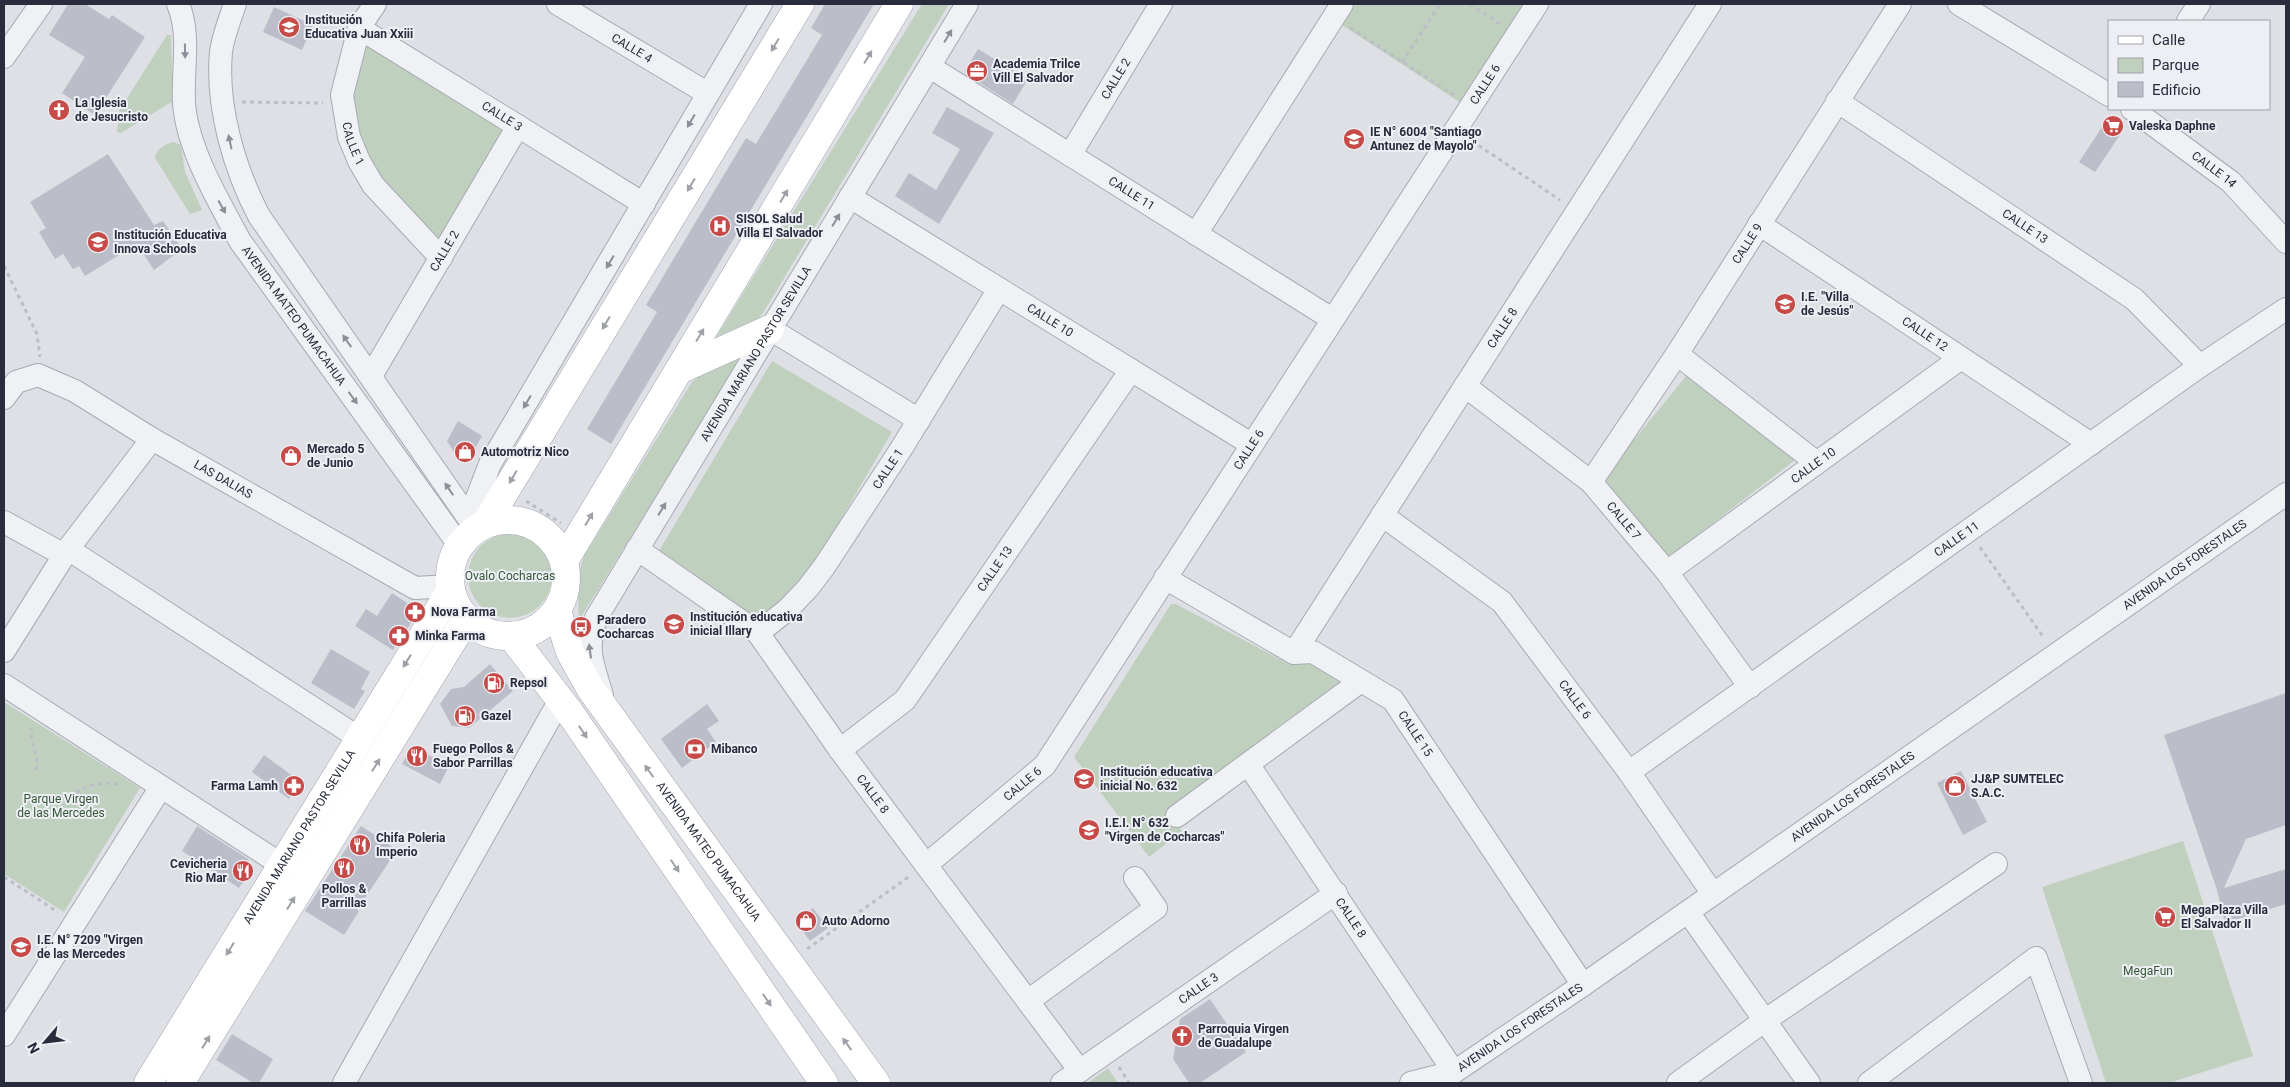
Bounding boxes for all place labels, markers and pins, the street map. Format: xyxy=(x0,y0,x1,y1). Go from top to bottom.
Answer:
place label: Institución Educativa Juan Xxiii xyxy=(305,13,413,41)
school or university icon: Institución Educativa Juan Xxiii xyxy=(277,15,301,39)
place label: Academia Trilce Vill El Salvador xyxy=(993,57,1081,85)
office icon: Academia Trilce Vill El Salvador xyxy=(965,59,989,83)
place label: La Iglesia de Jesucristo xyxy=(75,96,148,124)
church icon: La Iglesia de Jesucristo xyxy=(47,98,71,122)
supermarket icon: Valeska Daphne xyxy=(2101,114,2125,138)
place label: Valeska Daphne xyxy=(2129,119,2216,133)
place label: IE N° 6004 "Santiago Antunez de Mayolo" xyxy=(1370,125,1482,153)
school or university icon: IE N° 6004 "Santiago Antunez de Mayolo" xyxy=(1342,127,1366,151)
place label: SISOL Salud Villa El Salvador xyxy=(736,212,824,240)
hospital icon: SISOL Salud Villa El Salvador xyxy=(708,214,732,238)
place label: Institución Educativa Innova Schools xyxy=(114,228,227,256)
school or university icon: Institución Educativa Innova Schools xyxy=(86,230,110,254)
place label: I.E. "Villa de Jesús" xyxy=(1801,290,1853,318)
school or university icon: I.E. "Villa de Jesús" xyxy=(1773,292,1797,316)
shop icon: Automotriz Nico xyxy=(453,440,477,464)
place label: Mercado 5 de Junio xyxy=(307,442,364,470)
shop icon: Mercado 5 de Junio xyxy=(279,444,303,468)
place label: Automotriz Nico xyxy=(481,445,569,459)
pharmacy icon: Nova Farma xyxy=(403,600,427,624)
place label: Nova Farma xyxy=(431,605,496,619)
place label: Institución educativa inicial Illary xyxy=(690,610,803,638)
school or university icon: Institución educativa inicial Illary xyxy=(662,612,686,636)
place label: Paradero Cocharcas xyxy=(597,613,654,641)
bus stop icon: Paradero Cocharcas xyxy=(569,615,593,639)
pharmacy icon: Minka Farma xyxy=(387,624,411,648)
place label: Minka Farma xyxy=(415,629,486,643)
fuel station icon: Repsol xyxy=(482,671,506,695)
place label: Repsol xyxy=(510,676,547,690)
fuel station icon: Gazel xyxy=(453,704,477,728)
place label: Gazel xyxy=(481,709,511,723)
bank icon: Mibanco xyxy=(683,737,707,761)
place label: Fuego Pollos & Sabor Parrillas xyxy=(433,742,514,770)
place label: Mibanco xyxy=(711,742,758,756)
restaurant icon: Fuego Pollos & Sabor Parrillas xyxy=(405,744,429,768)
place label: Institución educativa inicial No. 632 xyxy=(1100,765,1213,793)
school or university icon: Institución educativa inicial No. 632 xyxy=(1072,767,1096,791)
place label: JJ&P SUMTELEC S.A.C. xyxy=(1971,772,2064,800)
pharmacy icon: Farma Lamh xyxy=(282,774,306,798)
shop icon: JJ&P SUMTELEC S.A.C. xyxy=(1943,774,1967,798)
place label: Farma Lamh xyxy=(211,779,278,793)
place label: I.E.I. N° 632 "Virgen de Cocharcas" xyxy=(1105,816,1225,844)
school or university icon: I.E.I. N° 632 "Virgen de Cocharcas" xyxy=(1077,818,1101,842)
place label: Chifa Poleria Imperio xyxy=(376,831,446,859)
restaurant icon: Chifa Poleria Imperio xyxy=(348,833,372,857)
restaurant icon: Pollos & Parrillas xyxy=(332,856,356,880)
place label: Cevicheria Rio Mar xyxy=(170,857,228,885)
restaurant icon: Cevicheria Rio Mar xyxy=(231,859,255,883)
place label: Pollos & Parrillas xyxy=(322,882,367,910)
place label: MegaPlaza Villa El Salvador II xyxy=(2181,903,2268,931)
supermarket icon: MegaPlaza Villa El Salvador II xyxy=(2153,905,2177,929)
shop icon: Auto Adorno xyxy=(794,909,818,933)
place label: Auto Adorno xyxy=(822,914,890,928)
place label: I.E. N° 7209 "Virgen de las Mercedes xyxy=(37,933,143,961)
school or university icon: I.E. N° 7209 "Virgen de las Mercedes xyxy=(9,935,33,959)
place label: Parroquia Virgen de Guadalupe xyxy=(1198,1022,1289,1050)
church icon: Parroquia Virgen de Guadalupe xyxy=(1170,1024,1194,1048)

